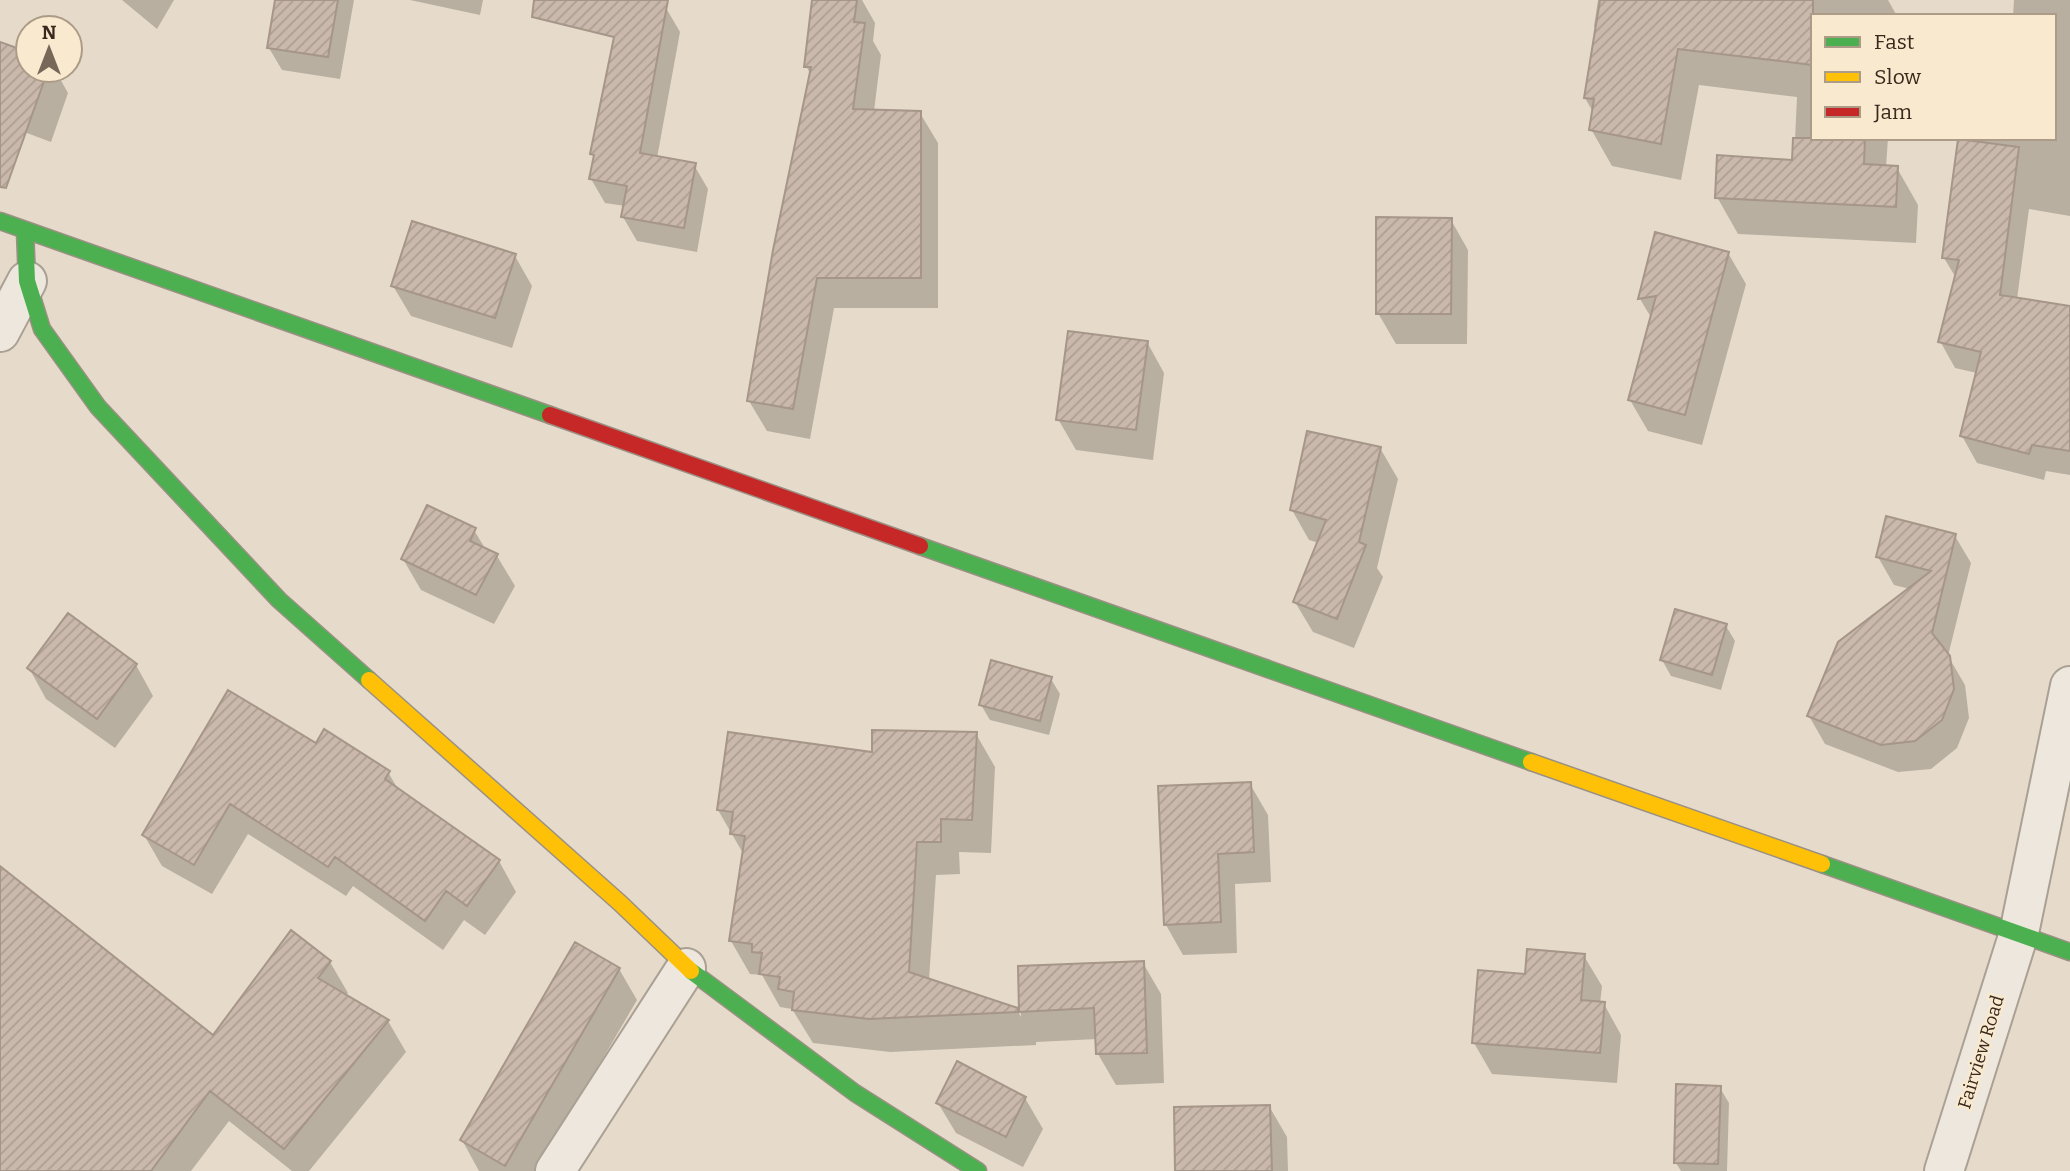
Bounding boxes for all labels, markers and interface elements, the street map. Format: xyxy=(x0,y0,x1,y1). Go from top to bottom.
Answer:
north arrow xyxy=(14,14,84,84)
legend xyxy=(1811,14,2056,140)
text: N xyxy=(42,21,57,44)
text: Fast xyxy=(1874,29,1915,55)
text: Slow xyxy=(1874,64,1921,90)
text: Jam xyxy=(1873,99,1912,125)
street label: Fairview Road xyxy=(1953,992,2009,1111)

